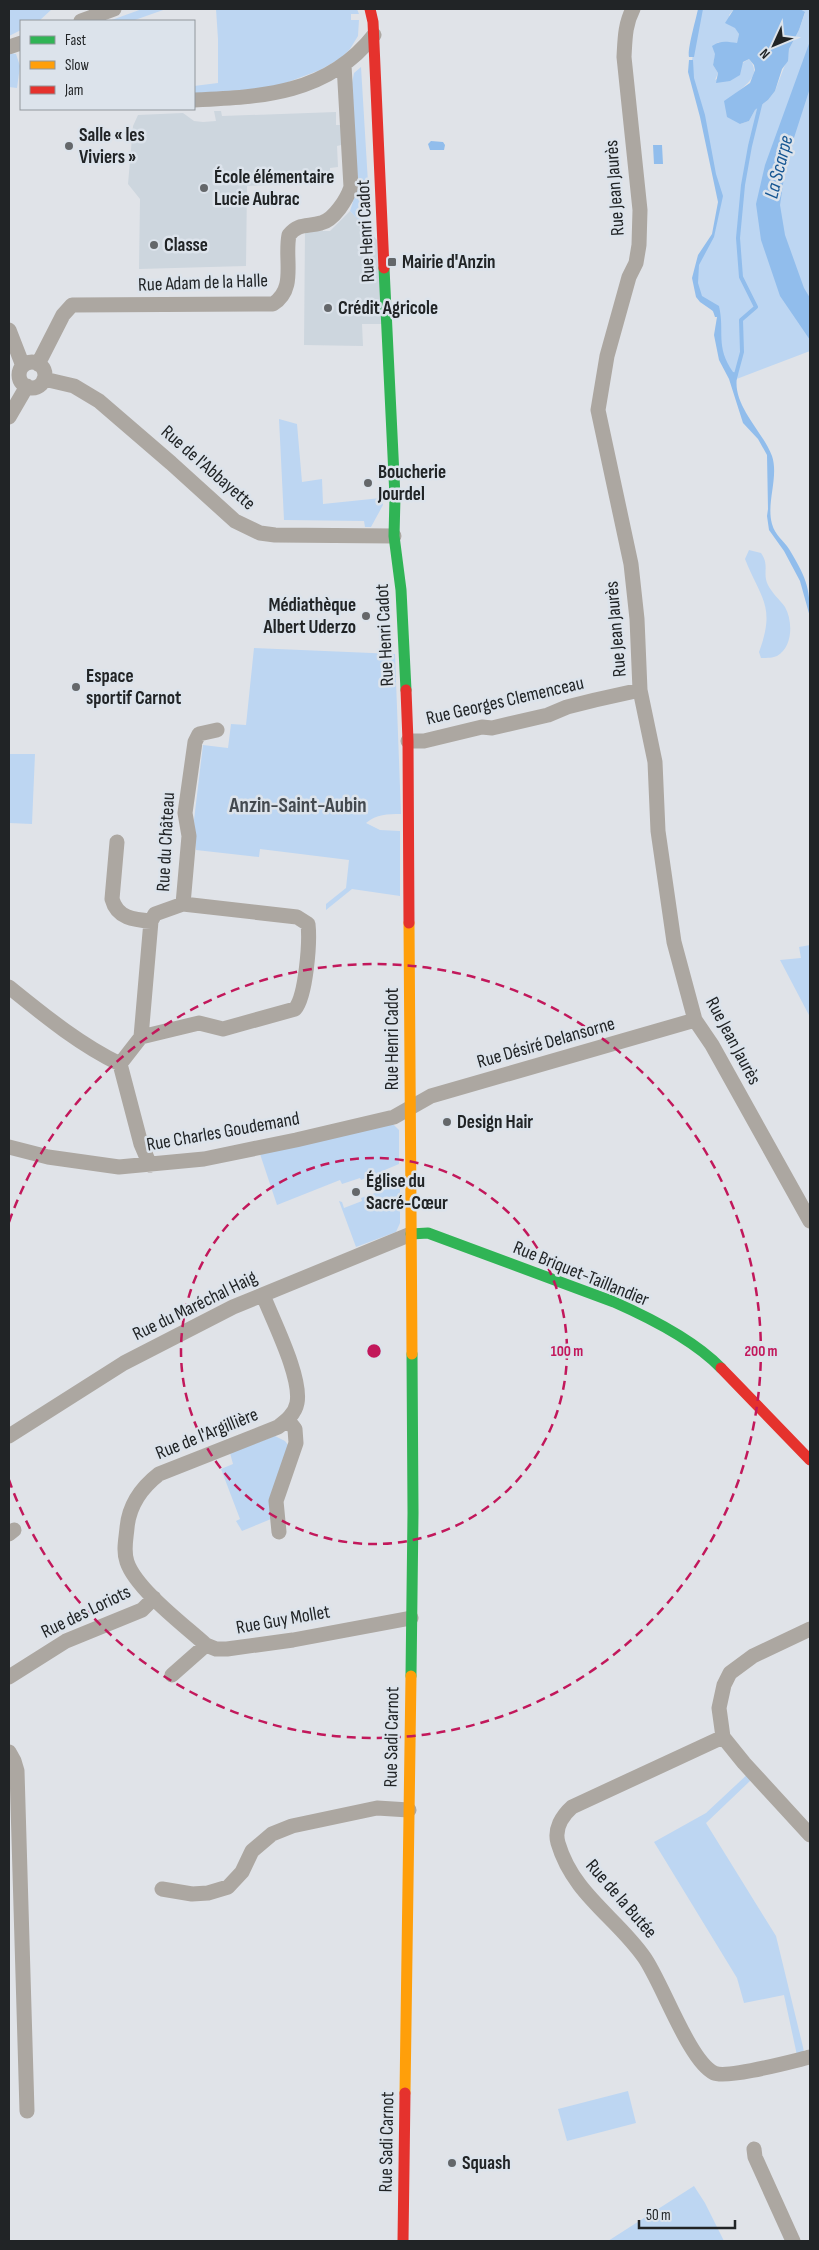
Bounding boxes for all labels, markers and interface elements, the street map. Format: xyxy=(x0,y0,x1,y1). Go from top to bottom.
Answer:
legend xyxy=(20,20,195,110)
north arrow xyxy=(749,20,799,70)
text: Fast xyxy=(65,31,87,50)
text: N xyxy=(756,45,774,62)
text: Slow xyxy=(65,56,89,75)
text: Jam xyxy=(64,81,83,100)
place label: Salle « les Viviers » xyxy=(79,124,145,169)
water label: La Scarpe xyxy=(760,133,798,201)
street label: Rue Jean Jaurès xyxy=(600,139,630,237)
marker: Salle « les Viviers » xyxy=(63,140,75,152)
place label: École élémentaire Lucie Aubrac xyxy=(214,166,334,211)
street label: Rue Henri Cadot xyxy=(352,179,380,283)
marker: École élémentaire Lucie Aubrac xyxy=(198,182,210,194)
place label: Classe xyxy=(164,234,208,257)
marker: Classe xyxy=(148,239,160,251)
place label: Mairie d'Anzin xyxy=(402,251,496,274)
marker: Mairie d'Anzin xyxy=(386,256,398,268)
street label: Rue Adam de la Halle xyxy=(138,269,268,297)
place label: Crédit Agricole xyxy=(338,297,438,320)
marker: Crédit Agricole xyxy=(322,302,334,314)
street label: Rue de l'Abbayette xyxy=(156,421,260,515)
place label: Boucherie Jourdel xyxy=(377,461,446,506)
marker: Boucherie Jourdel xyxy=(362,477,374,489)
street label: Rue Jean Jaurès xyxy=(600,580,632,678)
street label: Rue Henri Cadot xyxy=(371,583,399,687)
place label: Médiathèque Albert Uderzo xyxy=(263,594,356,639)
marker: Médiathèque Albert Uderzo xyxy=(360,610,372,622)
place label: Espace sportif Carnot xyxy=(86,665,181,710)
street label: Rue Georges Clemenceau xyxy=(424,672,586,730)
marker: Espace sportif Carnot xyxy=(70,681,82,693)
street label: Rue du Château xyxy=(152,792,180,892)
district label: Anzin-Saint-Aubin xyxy=(228,793,367,818)
street label: Rue Henri Cadot xyxy=(381,987,404,1090)
street label: Rue Jean Jaurès xyxy=(700,993,766,1089)
street label: Rue Désiré Delansorne xyxy=(474,1012,618,1074)
street label: Rue Charles Goudemand xyxy=(145,1107,301,1157)
place label: Design Hair xyxy=(457,1111,533,1134)
marker: Design Hair xyxy=(441,1116,453,1128)
place label: Église du Sacré-Cœur xyxy=(366,1170,448,1215)
marker: Église du Sacré-Cœur xyxy=(350,1186,362,1198)
street label: Rue Briquet-Taillandier xyxy=(510,1236,653,1312)
street label: Rue du Maréchal Haig xyxy=(129,1266,261,1346)
centre of rings xyxy=(365,1342,383,1360)
text: 100 m xyxy=(551,1342,583,1361)
text: 200 m xyxy=(744,1342,778,1361)
street label: Rue de l'Argillière xyxy=(152,1403,262,1465)
street label: Rue des Loriots xyxy=(37,1580,135,1644)
street label: Rue Guy Mollet xyxy=(234,1600,332,1640)
street label: Rue Sadi Carnot xyxy=(380,1686,404,1788)
street label: Rue de la Butée xyxy=(580,1855,662,1943)
street label: Rue Sadi Carnot xyxy=(375,2091,399,2193)
place label: Squash xyxy=(462,2152,511,2175)
marker: Squash xyxy=(446,2157,458,2169)
scale bar xyxy=(639,2198,735,2230)
text: 50 m xyxy=(646,2206,671,2225)

